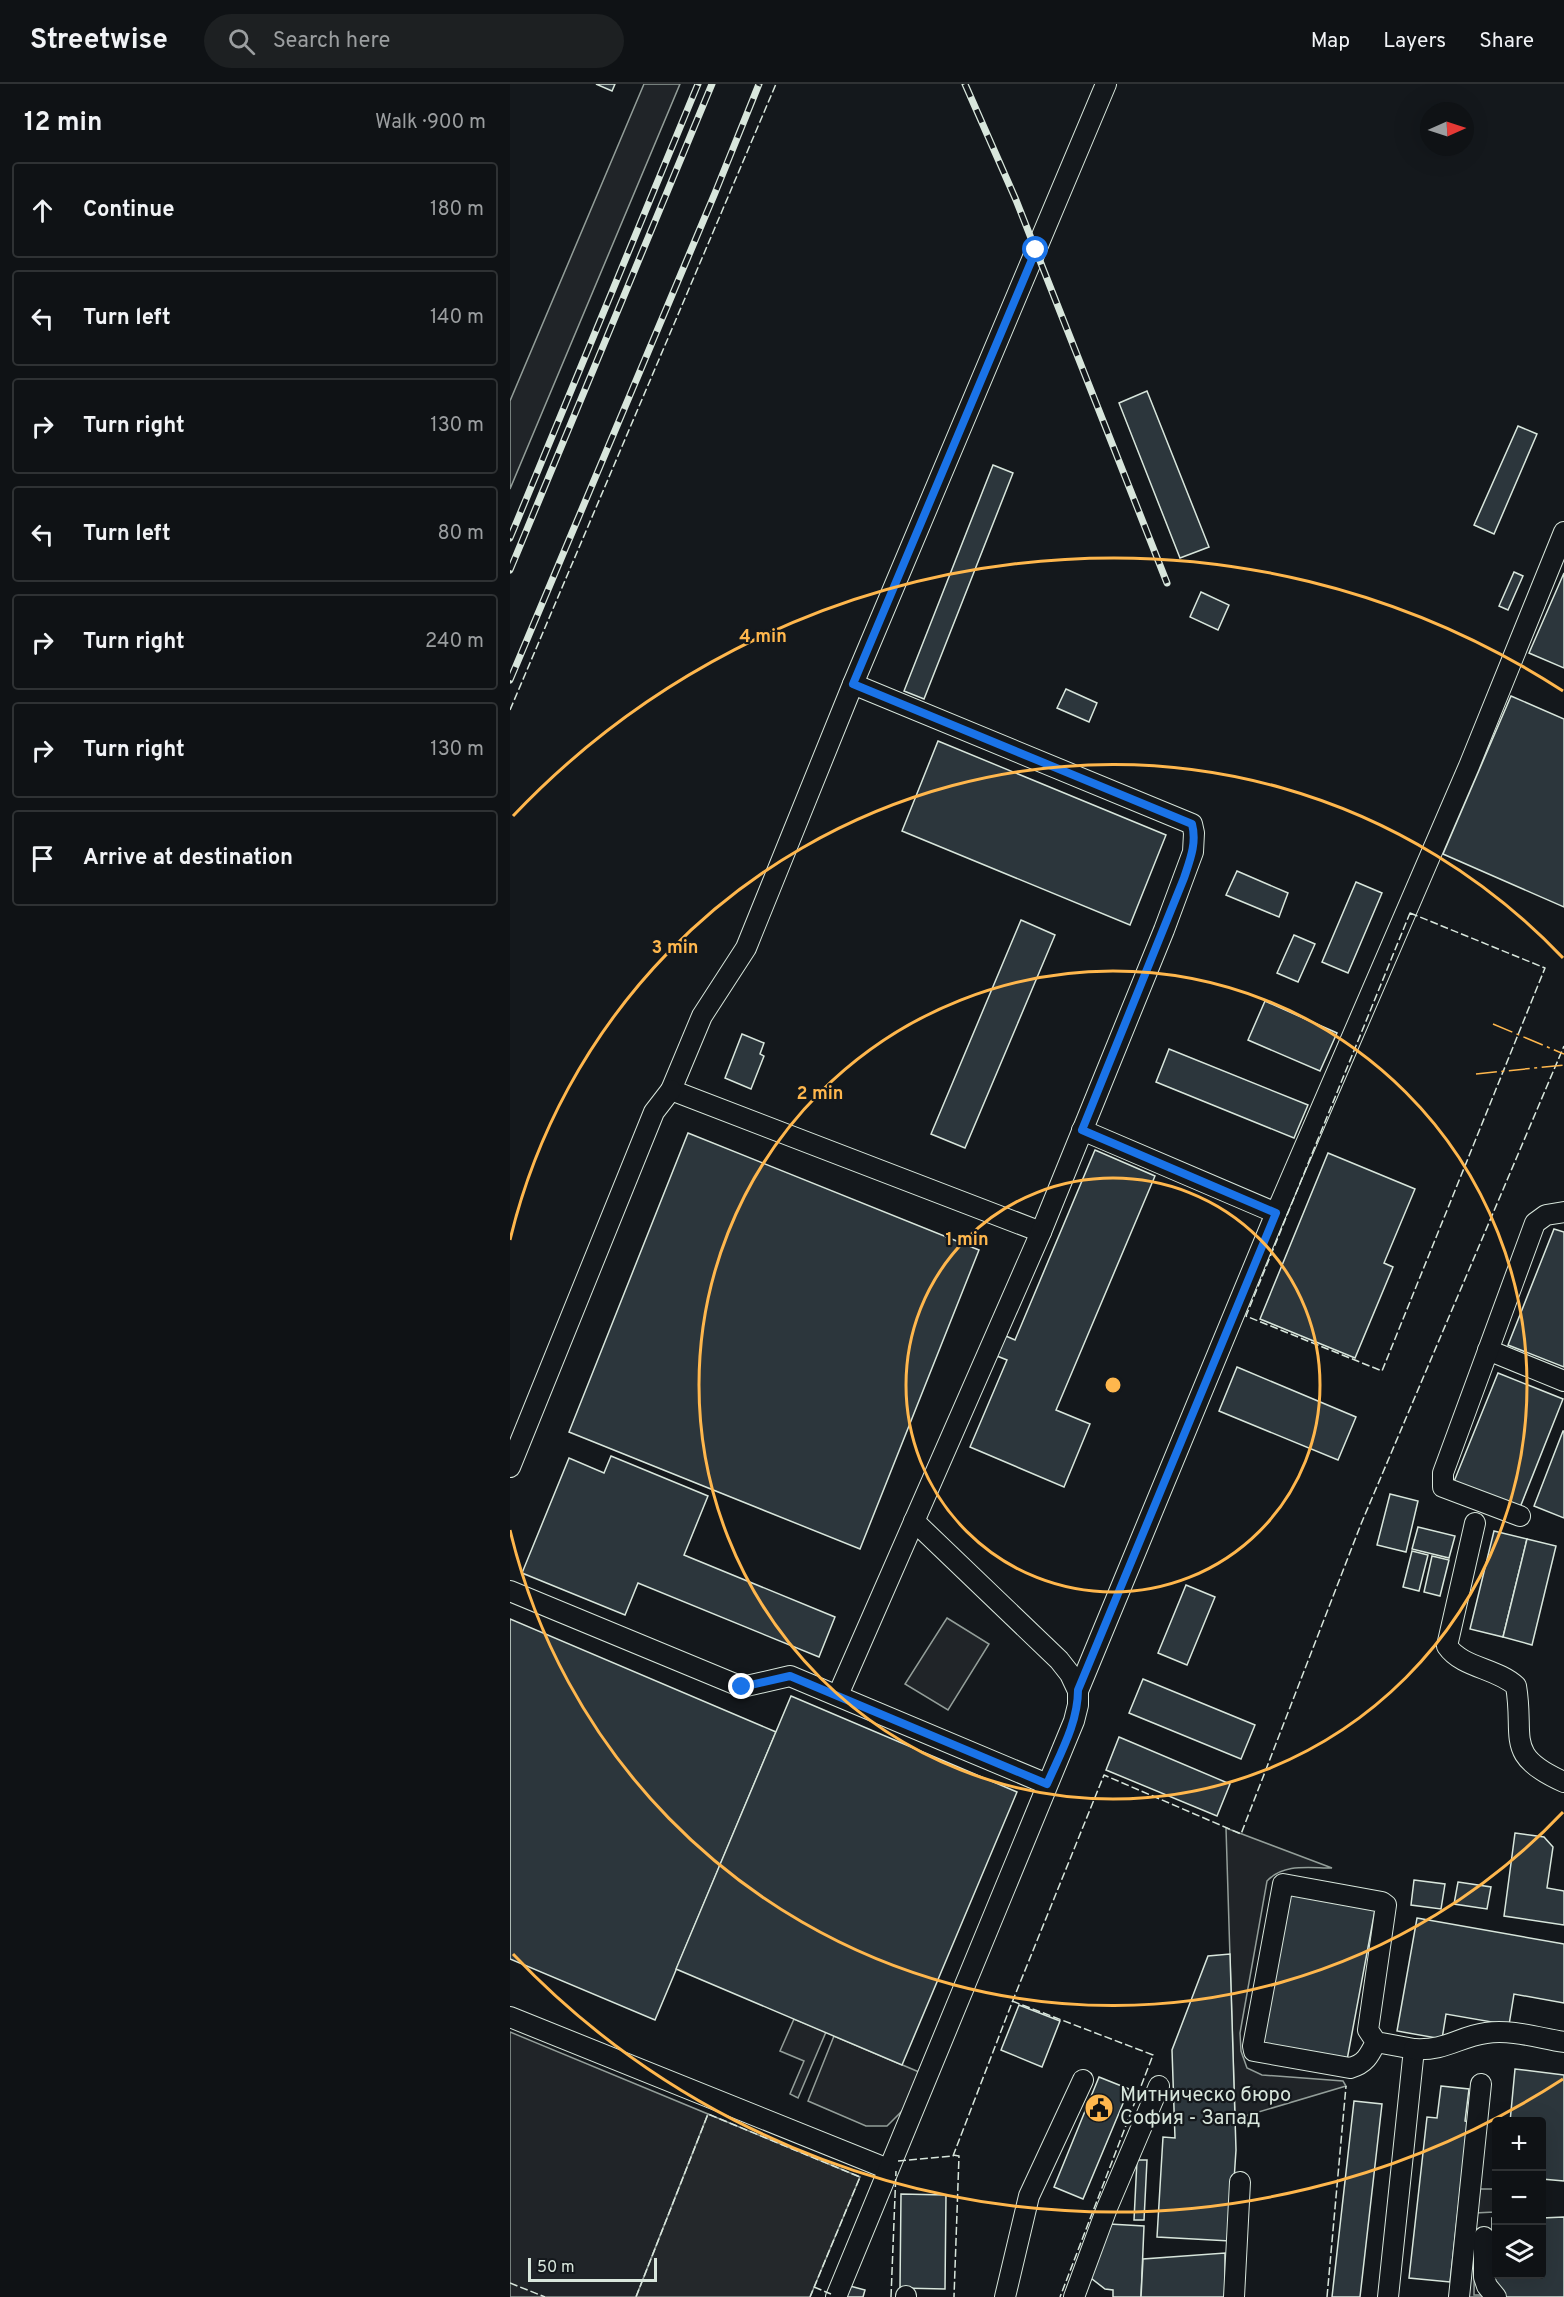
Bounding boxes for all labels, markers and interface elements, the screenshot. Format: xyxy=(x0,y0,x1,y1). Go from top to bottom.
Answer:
search box xyxy=(204,14,624,68)
text: Streetwise xyxy=(30,23,168,59)
icon: search xyxy=(225,25,258,58)
text: Search here xyxy=(273,28,390,55)
text: Map xyxy=(1311,28,1350,55)
text: Layers xyxy=(1383,28,1446,55)
text: Share xyxy=(1479,28,1534,55)
north arrow xyxy=(1420,102,1474,156)
text: 12 min xyxy=(24,107,102,140)
text: Walk · 900 m xyxy=(375,110,486,136)
icon: ahead xyxy=(26,194,59,227)
text: Continue xyxy=(83,197,174,224)
text: 180 m xyxy=(430,197,484,223)
route start xyxy=(1022,236,1048,262)
icon: left xyxy=(26,302,59,335)
text: Turn left xyxy=(83,305,171,332)
text: 140 m xyxy=(430,305,484,331)
icon: right xyxy=(26,410,59,443)
text: Turn right xyxy=(83,413,185,440)
text: 130 m xyxy=(430,413,484,439)
icon: left xyxy=(26,518,59,551)
text: Turn left xyxy=(83,521,171,548)
text: 80 m xyxy=(438,521,484,547)
icon: right xyxy=(26,626,59,659)
text: 4 min xyxy=(739,626,787,649)
text: Turn right xyxy=(83,629,185,656)
text: 240 m xyxy=(425,629,484,655)
icon: right xyxy=(26,734,59,767)
text: Turn right xyxy=(83,737,185,764)
text: 130 m xyxy=(430,737,484,763)
icon: arrive xyxy=(26,842,59,875)
text: Arrive at destination xyxy=(83,845,293,872)
text: 3 min xyxy=(652,937,698,960)
text: 2 min xyxy=(796,1083,844,1106)
text: 1 min xyxy=(945,1229,989,1252)
centre of rings xyxy=(1103,1375,1123,1395)
route end xyxy=(728,1673,754,1699)
place label: Митническо бюро София - Запад xyxy=(1120,2083,1291,2132)
public building icon: Митническо бюро София - Запад xyxy=(1083,2092,1115,2124)
map controls xyxy=(1492,2117,1546,2279)
button: + xyxy=(1492,2117,1546,2171)
button: − xyxy=(1492,2171,1546,2225)
button: layers xyxy=(1492,2225,1546,2279)
scale bar xyxy=(528,2255,657,2282)
text: 50 m xyxy=(537,2258,575,2278)

